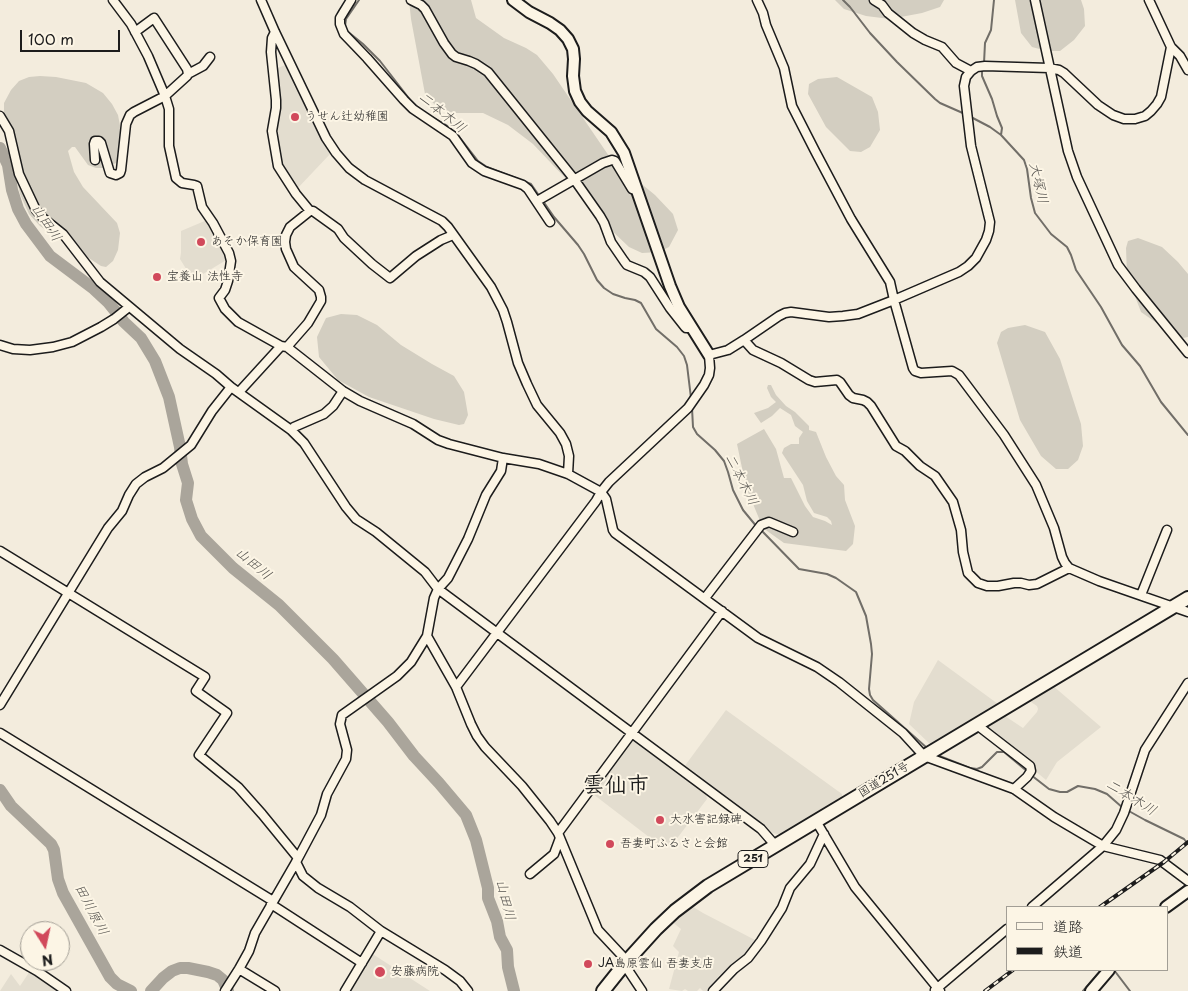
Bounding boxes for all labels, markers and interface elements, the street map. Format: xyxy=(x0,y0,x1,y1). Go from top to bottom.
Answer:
scale bar xyxy=(22,20,122,52)
text: 100 m xyxy=(28,27,74,50)
water label: 二本木川 xyxy=(415,89,469,137)
place label: うせん辻幼稚園 xyxy=(305,110,389,124)
marker: うせん辻幼稚園 xyxy=(289,111,301,123)
water label: 大塚川 xyxy=(1025,161,1051,205)
water label: 山田川 xyxy=(27,201,65,245)
place label: あそか保育園 xyxy=(211,235,283,249)
marker: あそか保育園 xyxy=(195,236,207,248)
place label: 宝養山 法性寺 xyxy=(167,270,243,284)
marker: 宝養山 法性寺 xyxy=(151,271,163,283)
water label: 二本木川 xyxy=(721,451,761,509)
water label: 山田川 xyxy=(232,544,274,584)
street label: 国道251号 xyxy=(856,759,912,801)
district label: 雲仙市 xyxy=(583,773,649,799)
water label: 二本木川 xyxy=(1103,776,1159,820)
place label: 大水害記録碑 xyxy=(670,813,742,827)
marker: 大水害記録碑 xyxy=(654,814,666,826)
place label: 吾妻町ふるさと会館 xyxy=(620,837,728,851)
marker: 吾妻町ふるさと会館 xyxy=(604,838,616,850)
road number: 251 xyxy=(738,851,768,868)
water label: 山田川 xyxy=(492,878,518,922)
water label: 田川原川 xyxy=(70,881,112,939)
legend xyxy=(1006,906,1168,971)
text: 道路 xyxy=(1053,914,1083,937)
north arrow xyxy=(20,921,70,971)
text: 鉄道 xyxy=(1053,939,1083,962)
text: N xyxy=(40,949,55,972)
place label: JA島原雲仙 吾妻支店 xyxy=(598,957,714,971)
marker: JA島原雲仙 吾妻支店 xyxy=(582,958,594,970)
marker: 安藤病院 xyxy=(373,965,387,979)
place label: 安藤病院 xyxy=(391,965,439,979)

